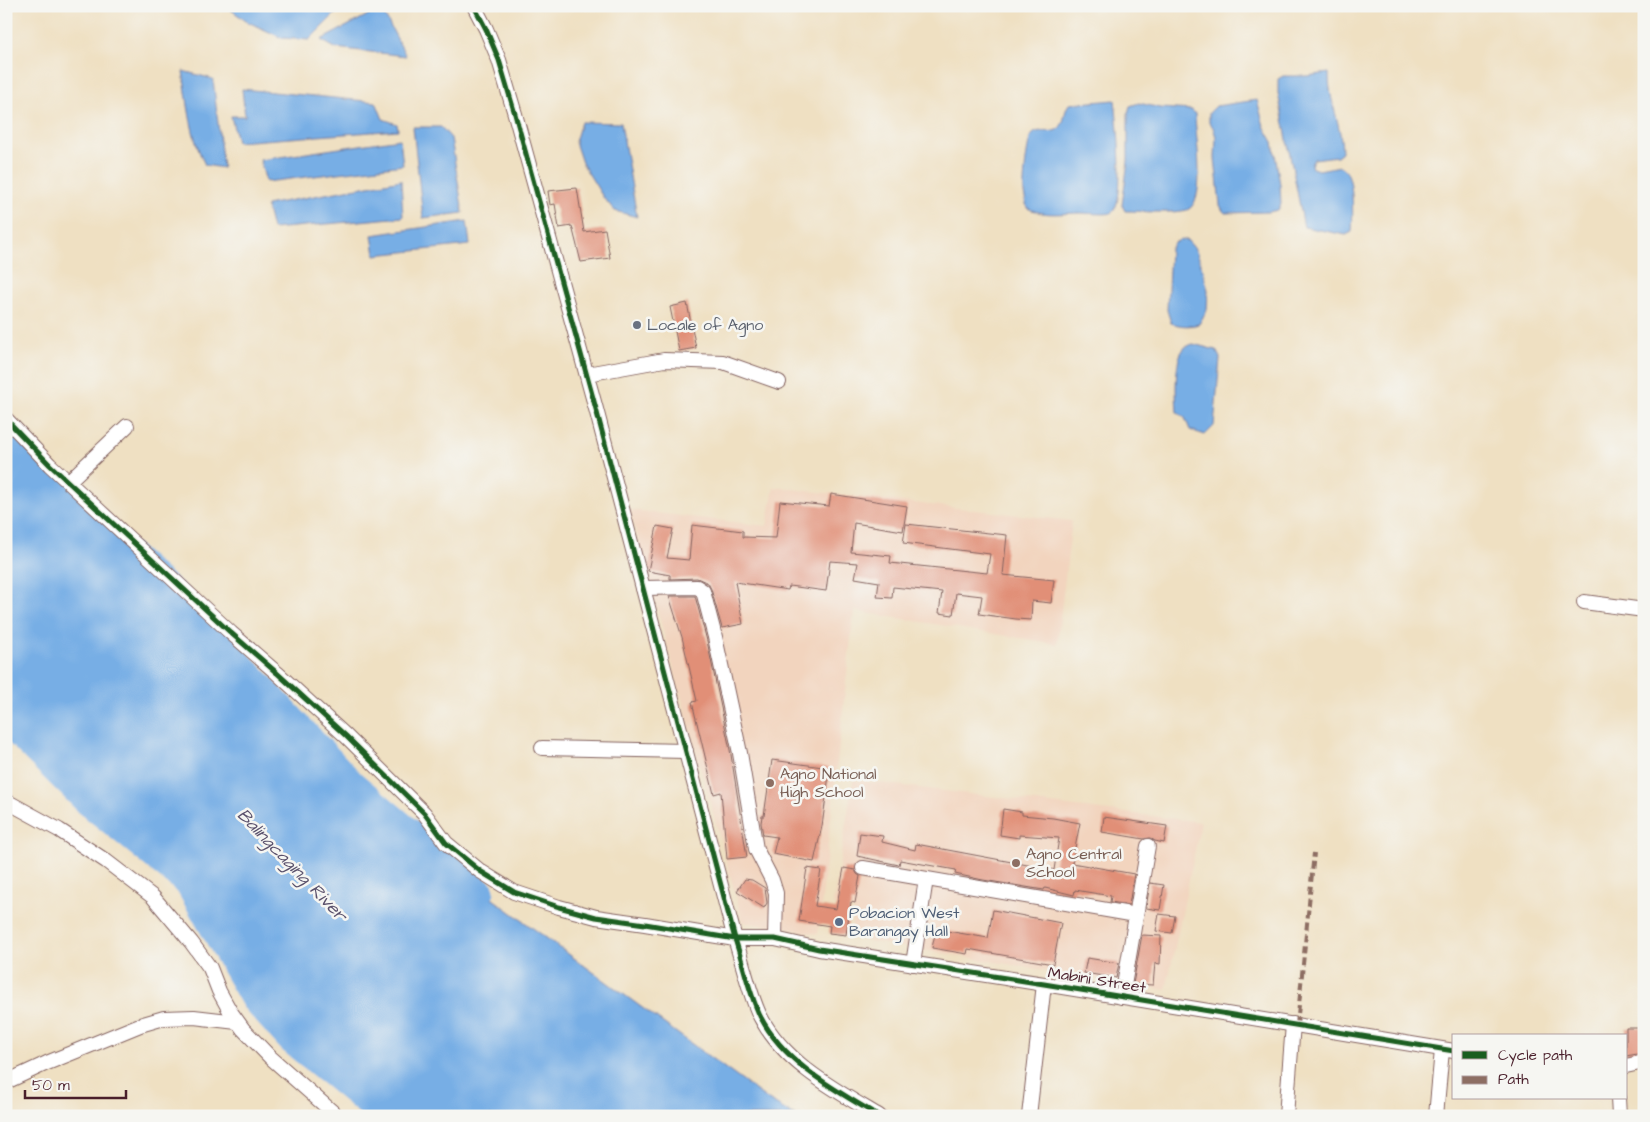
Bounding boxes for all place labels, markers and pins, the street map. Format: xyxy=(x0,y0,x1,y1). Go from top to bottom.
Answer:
place label: Locale of Agno xyxy=(647,314,763,337)
marker: Locale of Agno xyxy=(631,319,643,331)
place label: Agno National High School xyxy=(780,763,877,804)
marker: Agno National High School xyxy=(764,777,776,789)
place label: Agno Central School xyxy=(1026,843,1122,883)
marker: Agno Central School xyxy=(1010,857,1022,869)
place label: Pobacion West Barangay Hall xyxy=(849,902,960,943)
marker: Pobacion West Barangay Hall xyxy=(833,916,845,928)

